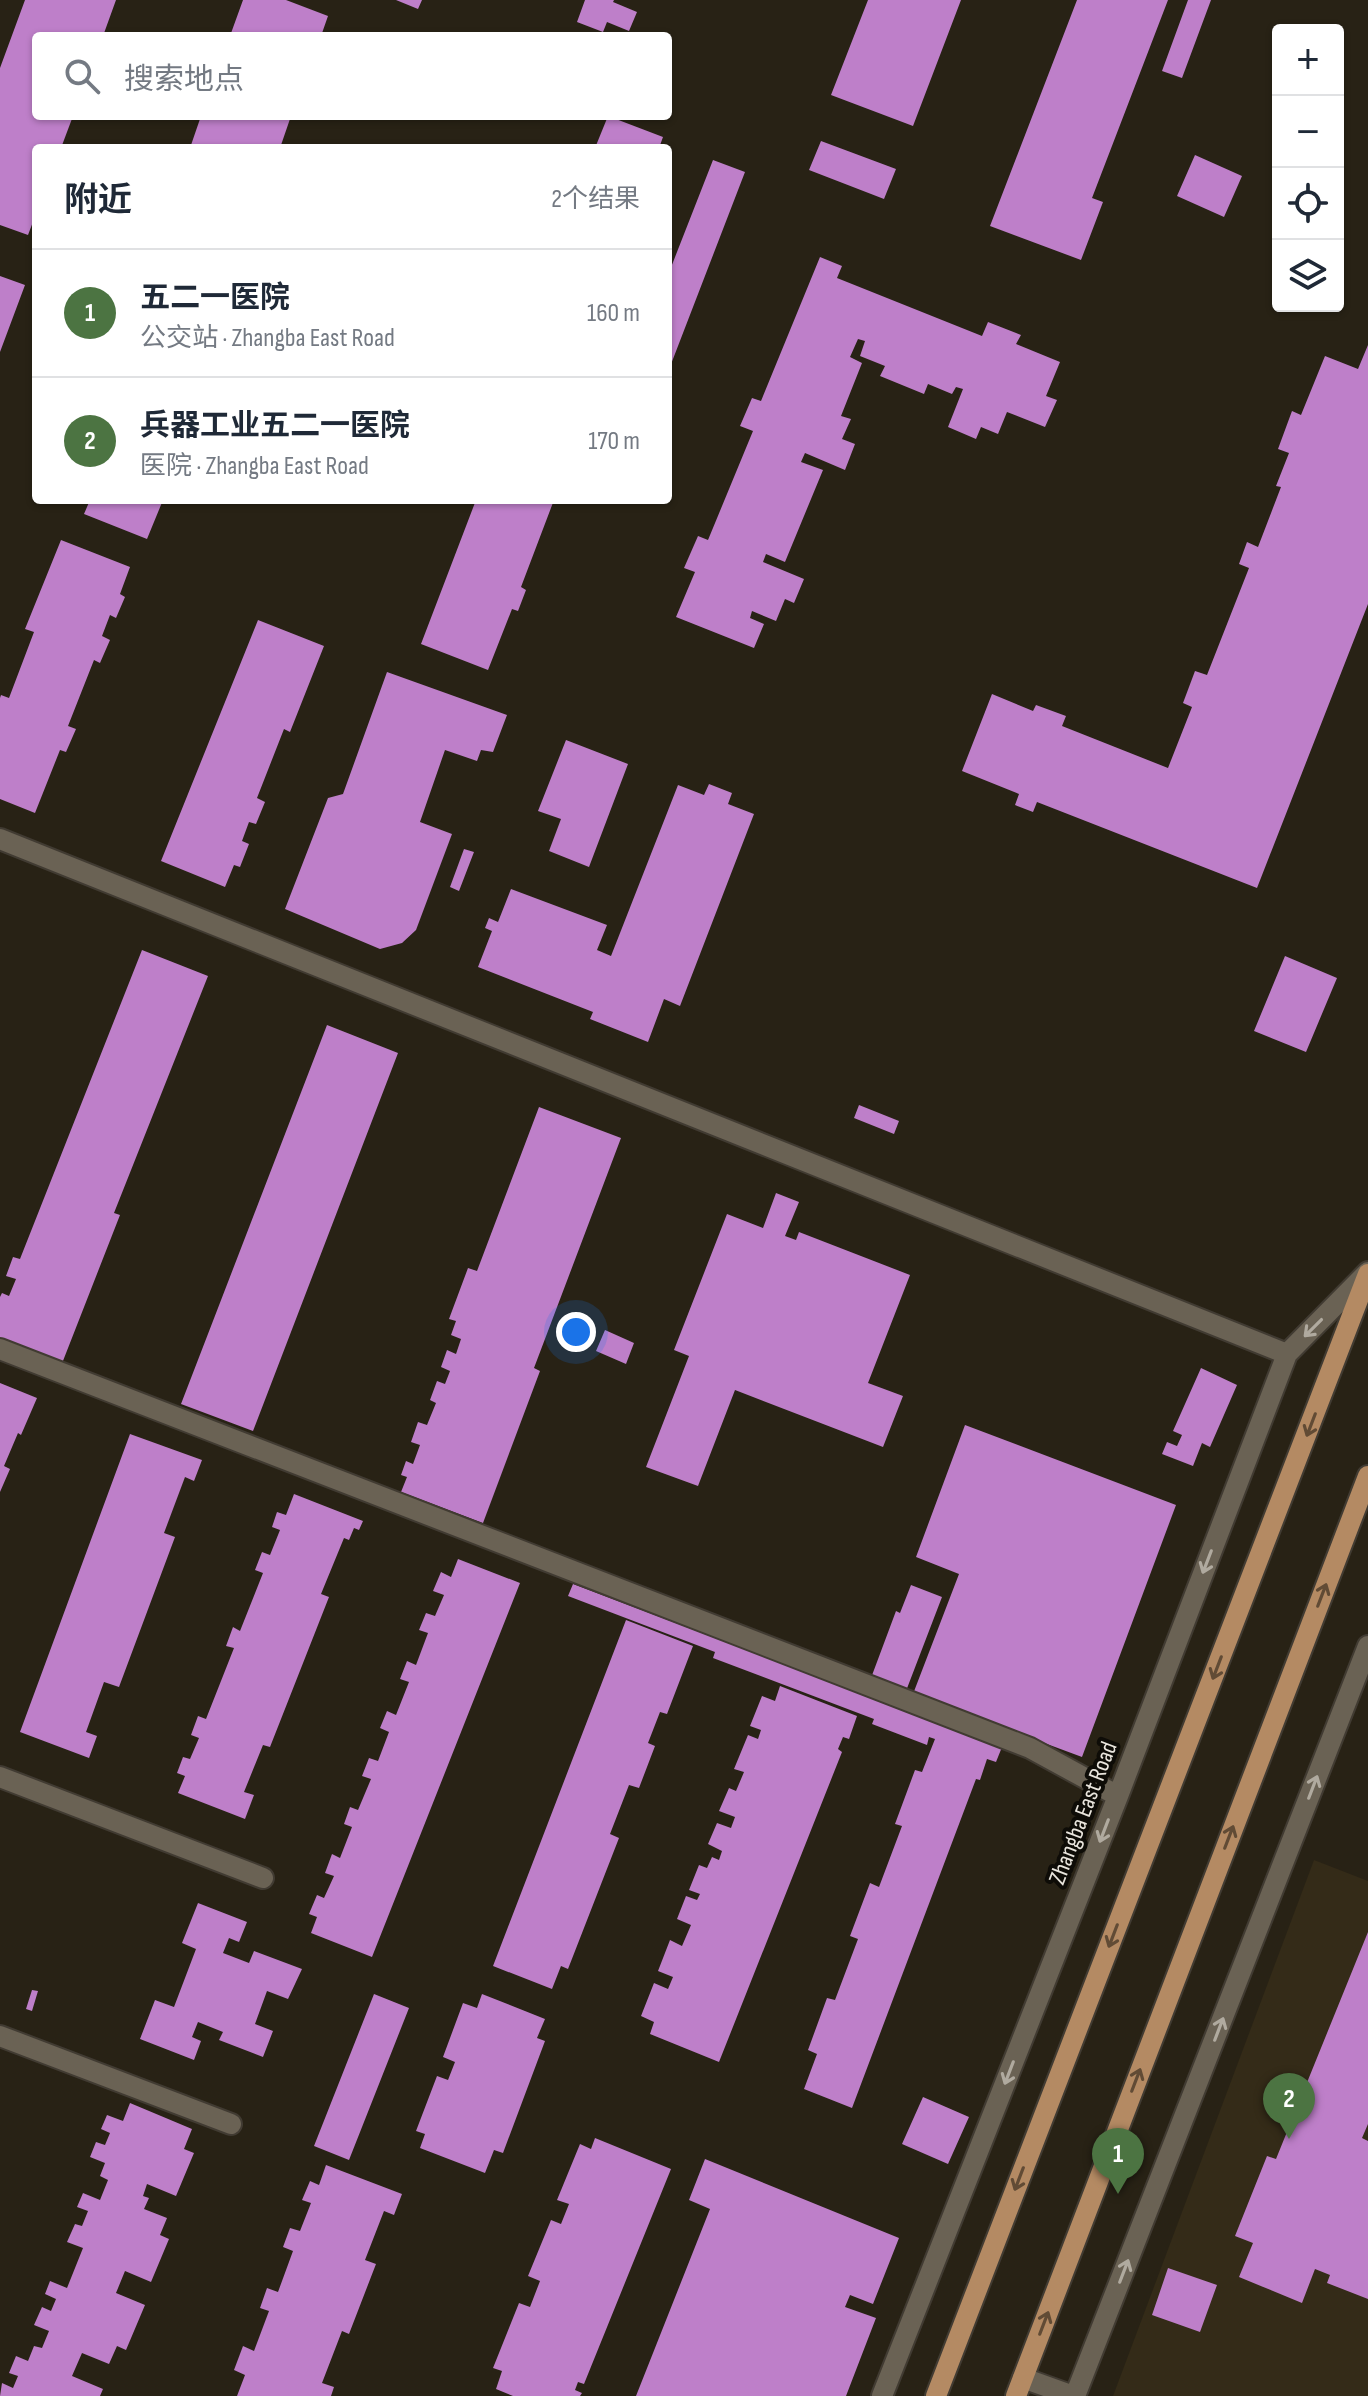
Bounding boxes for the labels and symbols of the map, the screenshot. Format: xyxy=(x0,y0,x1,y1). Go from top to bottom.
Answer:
your location xyxy=(556,1312,596,1352)
one-way arrow xyxy=(1304,1318,1323,1337)
one-way arrow xyxy=(1302,1412,1317,1437)
one-way arrow xyxy=(1199,1549,1213,1574)
one-way arrow xyxy=(1316,1583,1330,1608)
one-way arrow xyxy=(1209,1655,1223,1680)
street label: Zhangba East Road xyxy=(1042,1737,1124,1889)
one-way arrow xyxy=(1307,1775,1321,1800)
one-way arrow xyxy=(1096,1818,1110,1843)
one-way arrow xyxy=(1223,1825,1237,1850)
one-way arrow xyxy=(1105,1923,1119,1948)
one-way arrow xyxy=(1213,2017,1227,2042)
one-way arrow xyxy=(1001,2060,1015,2085)
one-way arrow xyxy=(1130,2068,1144,2093)
pin: 2 xyxy=(1263,2073,1315,2139)
pin: 1 xyxy=(1092,2128,1144,2194)
one-way arrow xyxy=(1011,2166,1025,2191)
one-way arrow xyxy=(1118,2259,1132,2284)
one-way arrow xyxy=(1037,2311,1052,2336)

